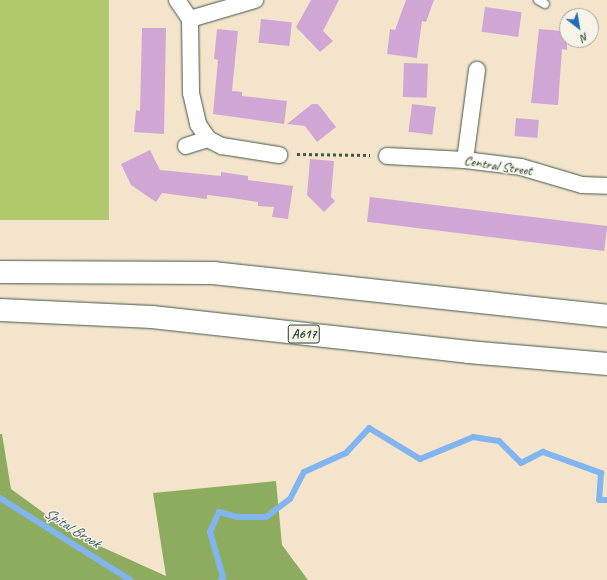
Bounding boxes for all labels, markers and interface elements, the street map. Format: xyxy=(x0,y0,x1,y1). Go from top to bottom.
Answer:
north arrow xyxy=(559,8,599,48)
text: N xyxy=(578,30,591,45)
street label: Central Street xyxy=(463,152,533,180)
road number: A617 xyxy=(287,323,321,345)
water label: Spital Brook xyxy=(41,504,103,552)

